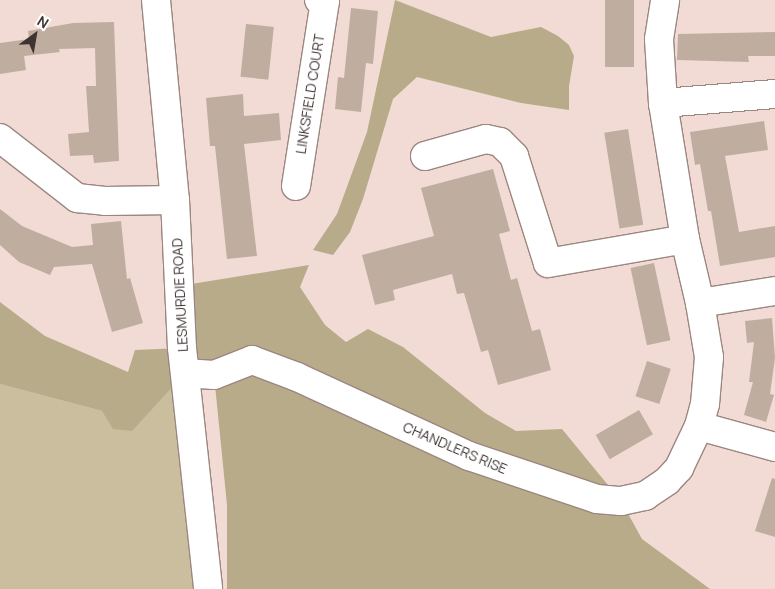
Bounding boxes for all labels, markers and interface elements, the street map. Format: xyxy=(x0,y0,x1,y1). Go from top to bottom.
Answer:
north arrow xyxy=(10,10,60,60)
text: N xyxy=(34,11,53,33)
street label: LINKSFIELD COURT xyxy=(292,33,328,155)
street label: LESMURDIE ROAD xyxy=(169,238,191,352)
street label: CHANDLERS RISE xyxy=(400,418,510,478)

